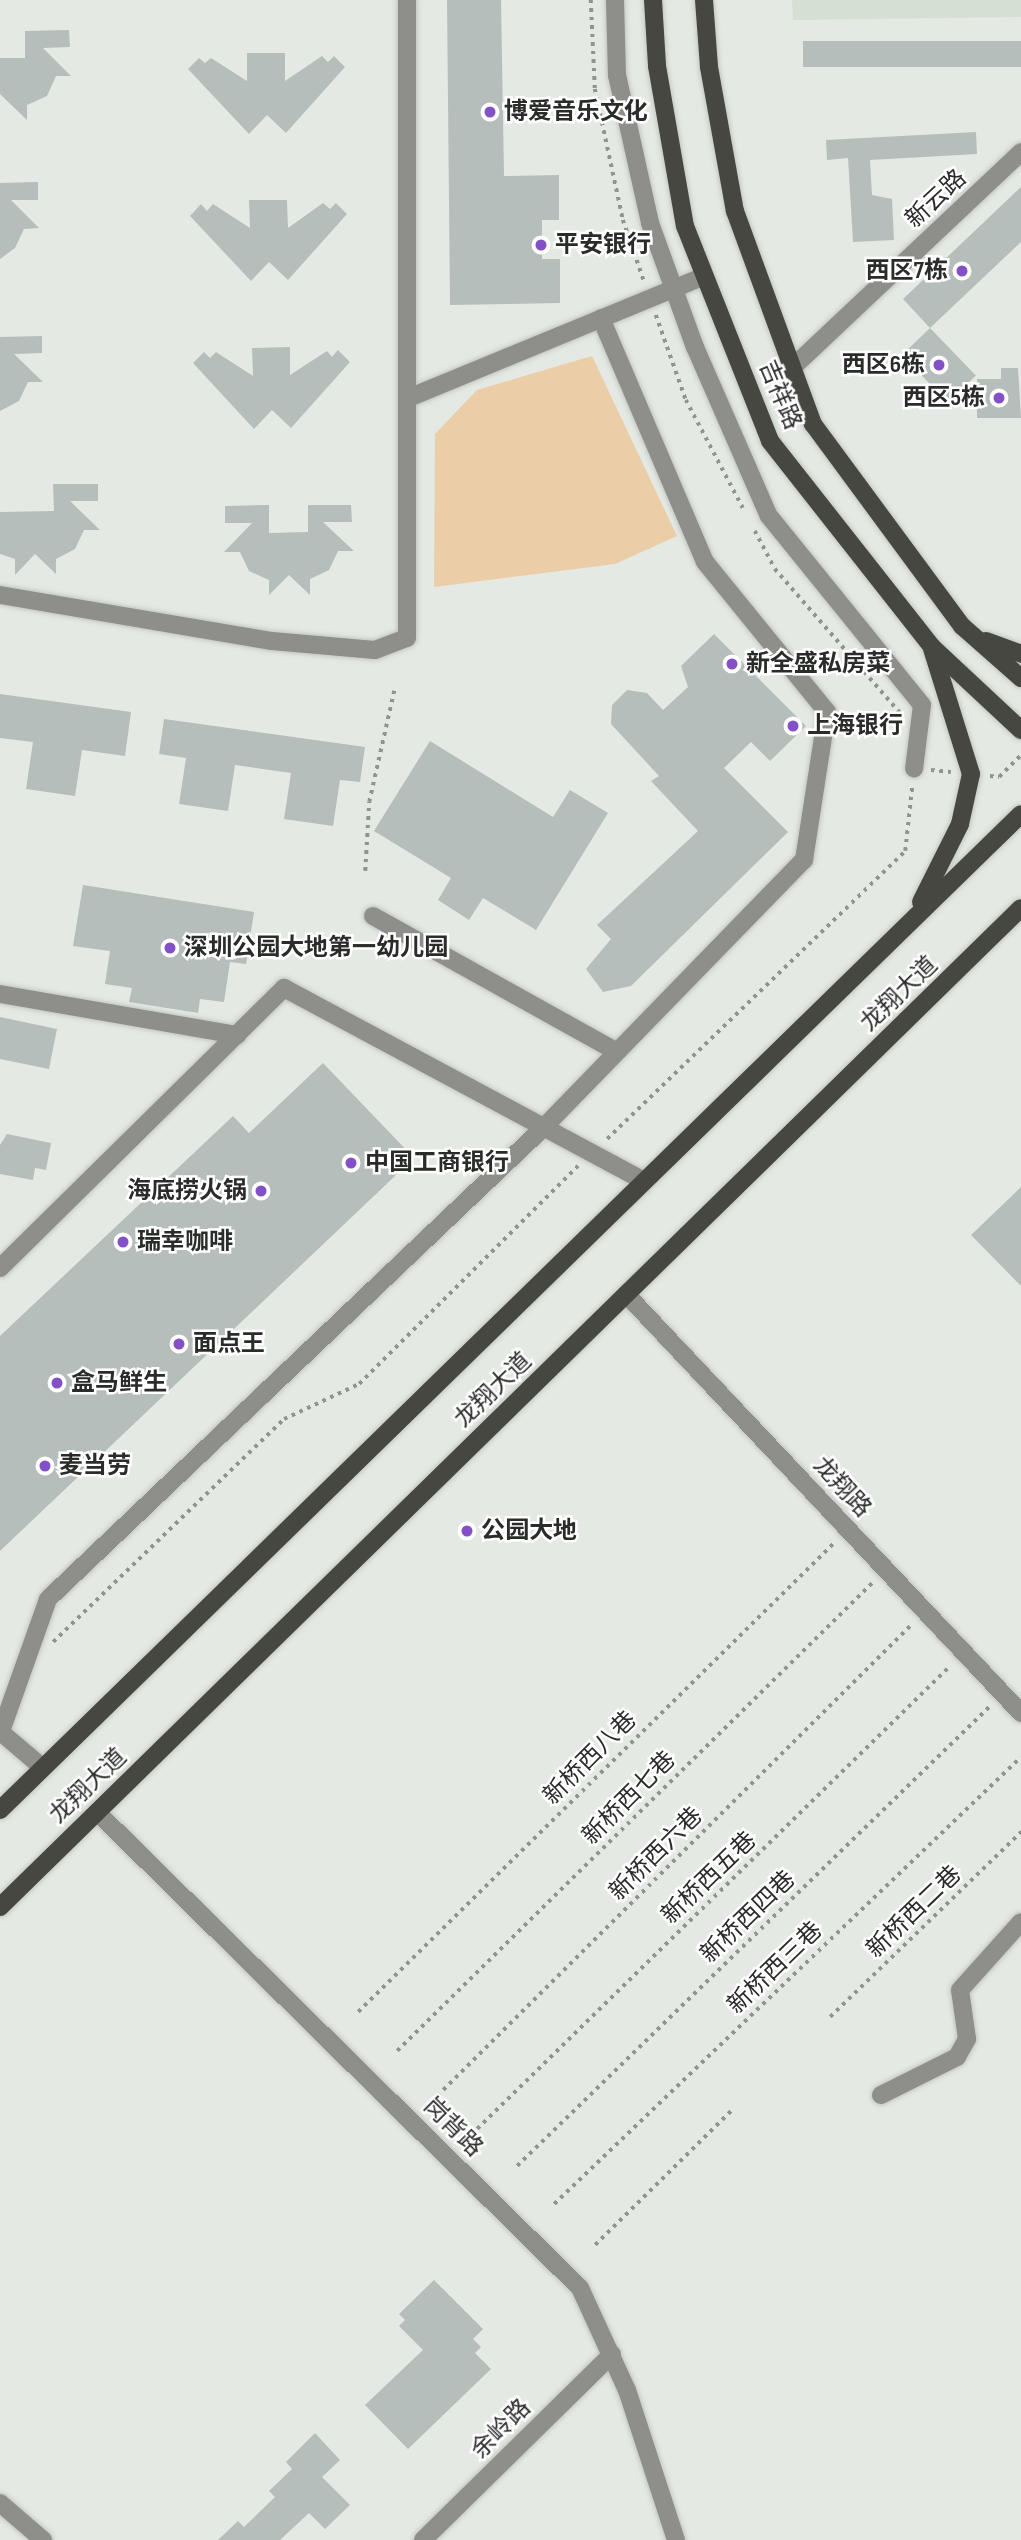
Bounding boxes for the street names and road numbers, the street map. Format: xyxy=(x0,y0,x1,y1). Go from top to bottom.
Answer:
street label: 新云路 xyxy=(900,164,972,234)
street label: 吉祥路 xyxy=(753,356,807,434)
street label: 龙翔大道 xyxy=(854,950,944,1038)
street label: 龙翔大道 xyxy=(448,1346,538,1434)
street label: 龙翔路 xyxy=(807,1451,877,1523)
street label: 新桥西八巷 xyxy=(537,1705,643,1811)
street label: 龙翔大道 xyxy=(43,1742,133,1830)
street label: 新桥西七巷 xyxy=(576,1745,682,1851)
street label: 新桥西六巷 xyxy=(603,1801,709,1907)
street label: 新桥西五巷 xyxy=(656,1826,762,1930)
street label: 新桥西二巷 xyxy=(861,1860,967,1964)
street label: 新桥西四巷 xyxy=(695,1865,801,1969)
street label: 新桥西三巷 xyxy=(722,1916,828,2020)
street label: 岗背路 xyxy=(417,2091,489,2163)
street label: 余岭路 xyxy=(465,2393,537,2465)

